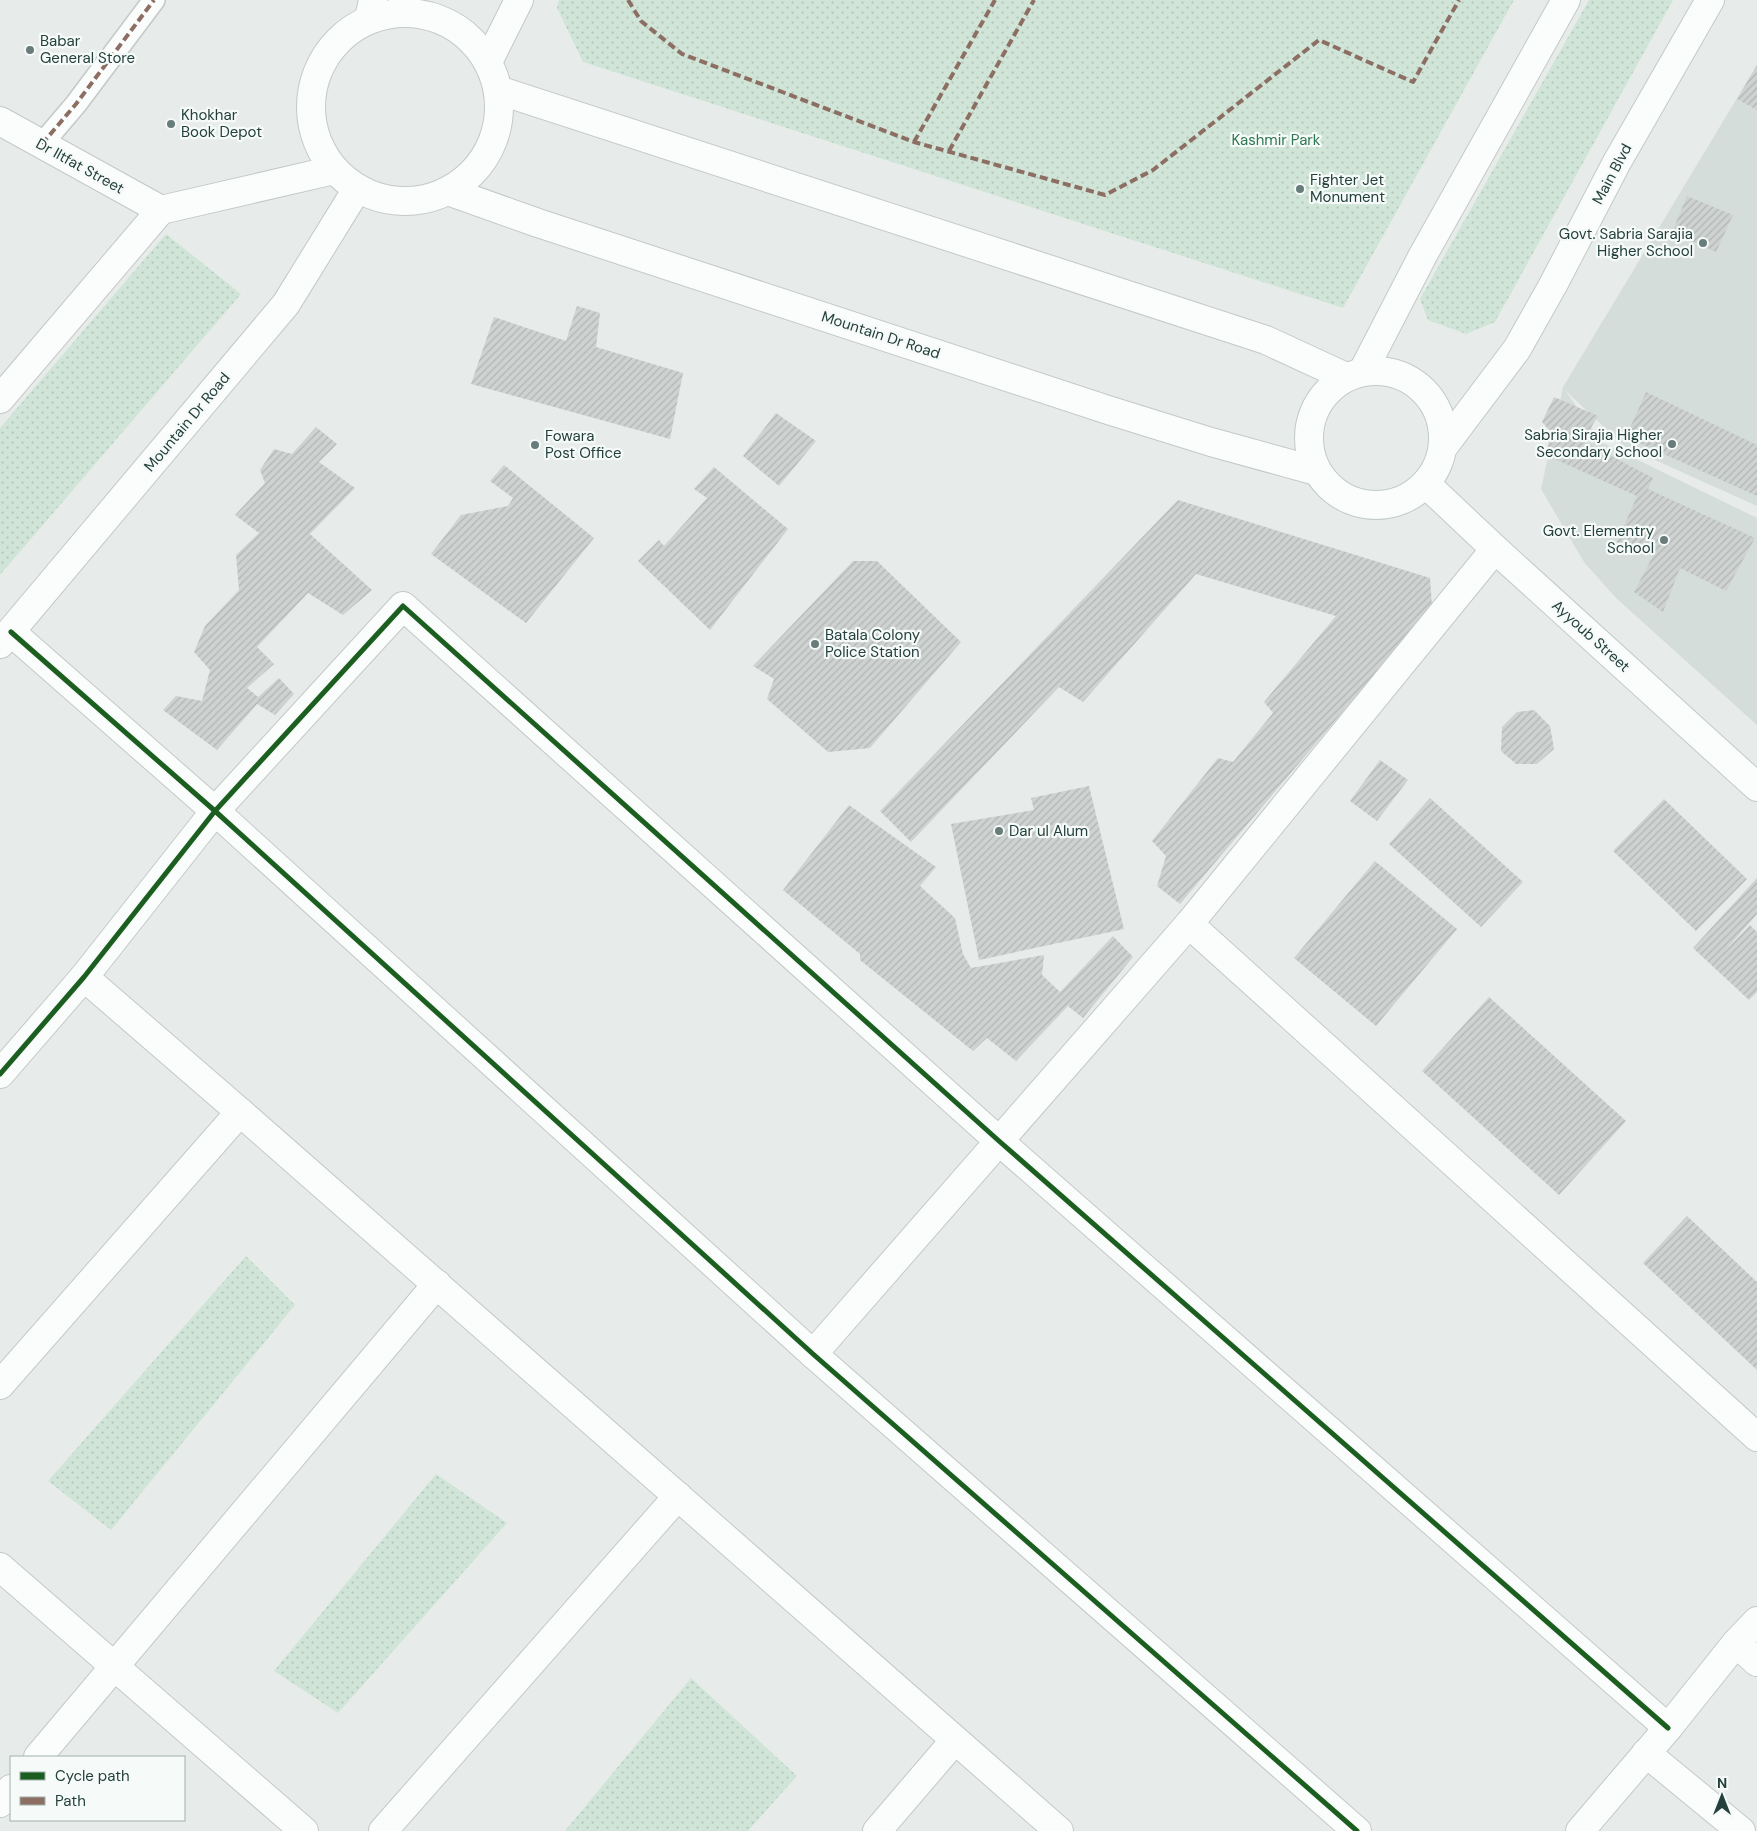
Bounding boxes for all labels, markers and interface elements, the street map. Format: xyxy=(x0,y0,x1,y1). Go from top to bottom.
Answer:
place label: Babar General Store xyxy=(40,31,135,68)
marker: Babar General Store xyxy=(24,44,36,56)
place label: Khokhar Book Depot xyxy=(181,105,262,142)
marker: Khokhar Book Depot xyxy=(165,118,177,130)
park label: Kashmir Park xyxy=(1232,130,1321,150)
street label: Dr Iltfat Street xyxy=(32,134,128,198)
street label: Main Blvd xyxy=(1588,140,1636,208)
place label: Fighter Jet Monument xyxy=(1310,170,1385,207)
marker: Fighter Jet Monument xyxy=(1294,183,1306,195)
place label: Govt. Sabria Sarajia Higher School xyxy=(1559,224,1693,261)
marker: Govt. Sabria Sarajia Higher School xyxy=(1697,237,1709,249)
street label: Mountain Dr Road xyxy=(819,306,943,364)
street label: Mountain Dr Road xyxy=(140,368,234,476)
place label: Sabria Sirajia Higher Secondary School xyxy=(1524,425,1662,462)
place label: Fowara Post Office xyxy=(545,426,622,463)
marker: Sabria Sirajia Higher Secondary School xyxy=(1666,438,1678,450)
marker: Fowara Post Office xyxy=(529,439,541,451)
place label: Govt. Elementry School xyxy=(1543,521,1655,558)
marker: Govt. Elementry School xyxy=(1658,534,1670,546)
street label: Ayyoub Street xyxy=(1548,596,1634,676)
place label: Batala Colony Police Station xyxy=(825,625,921,662)
marker: Batala Colony Police Station xyxy=(809,638,821,650)
place label: Dar ul Alum xyxy=(1009,821,1088,841)
marker: Dar ul Alum xyxy=(993,825,1005,837)
legend xyxy=(10,1756,185,1821)
text: Cycle path xyxy=(55,1766,130,1786)
north arrow xyxy=(1697,1771,1747,1821)
text: N xyxy=(1717,1774,1727,1792)
text: Path xyxy=(55,1791,86,1811)

